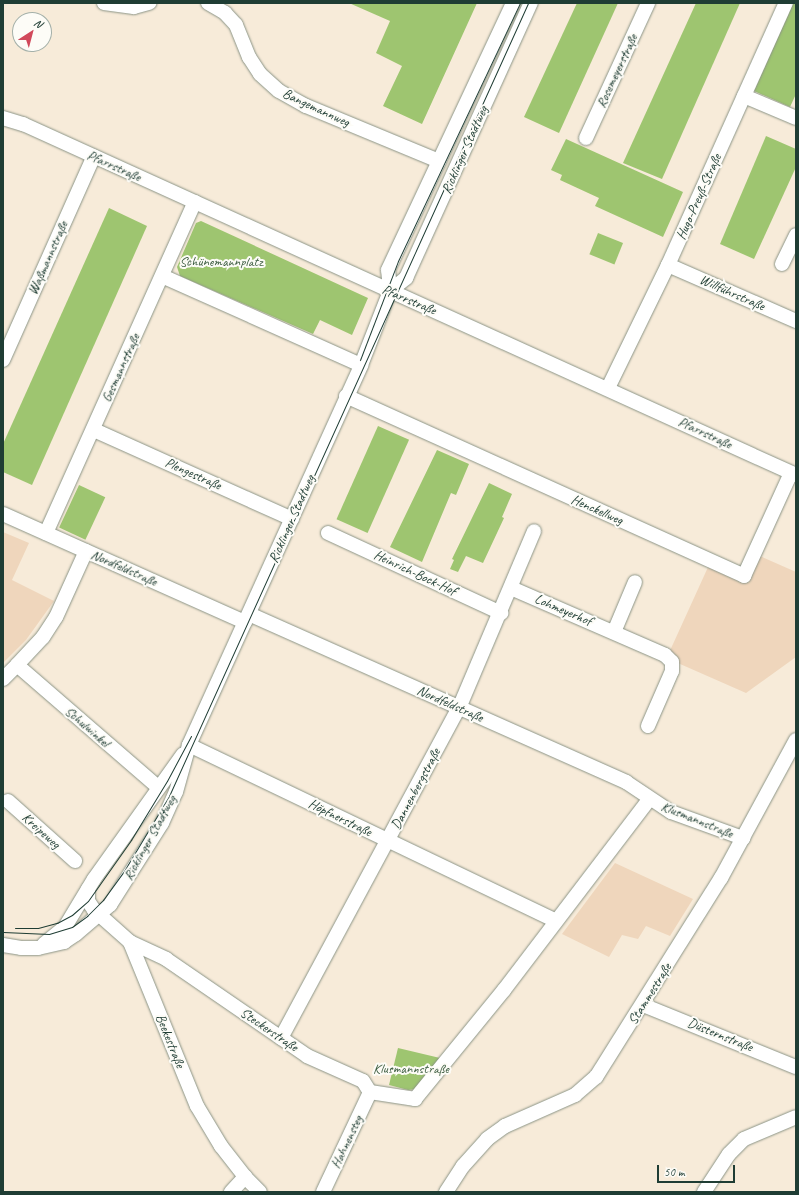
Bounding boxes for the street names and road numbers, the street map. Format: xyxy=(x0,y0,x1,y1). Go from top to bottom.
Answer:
street label: Rosemeyerstraße xyxy=(593,32,641,110)
street label: Bangemannweg xyxy=(280,85,352,131)
street label: Ricklinger Stadtweg xyxy=(438,104,492,196)
street label: Pfarrstraße xyxy=(85,147,143,185)
street label: Hugo-Preuß-Straße xyxy=(673,152,725,242)
street label: Waßmannstraße xyxy=(24,219,72,297)
street label: Willführstraße xyxy=(697,271,767,315)
street label: Pfarrstraße xyxy=(380,281,438,319)
street label: Gesmannstraße xyxy=(98,331,144,405)
street label: Pfarrstraße xyxy=(676,413,734,453)
street label: Plengestraße xyxy=(162,454,224,494)
street label: Ricklinger Stadtweg xyxy=(265,473,319,565)
street label: Henckellweg xyxy=(569,491,625,529)
street label: Nordfeldstraße xyxy=(88,546,160,590)
street label: Heinrich-Bock-Hof xyxy=(371,547,459,599)
street label: Lohmeyerhof xyxy=(532,590,594,630)
street label: Nordfeldstraße xyxy=(414,682,486,726)
street label: Schulwinkel xyxy=(61,703,113,751)
street label: Dannenbergstraße xyxy=(388,746,444,832)
street label: Ricklinger Stadtweg xyxy=(120,793,180,883)
street label: Höpfnerstraße xyxy=(306,795,374,841)
street label: Klusmannstraße xyxy=(659,798,735,842)
street label: Kreipeweg xyxy=(18,809,64,853)
street label: Stammestraße xyxy=(625,960,675,1028)
street label: Steckerstraße xyxy=(237,1005,301,1055)
street label: Beekestraße xyxy=(152,1012,188,1070)
street label: Düsternstraße xyxy=(685,1014,755,1056)
street label: Hahnensteg xyxy=(327,1113,367,1171)

